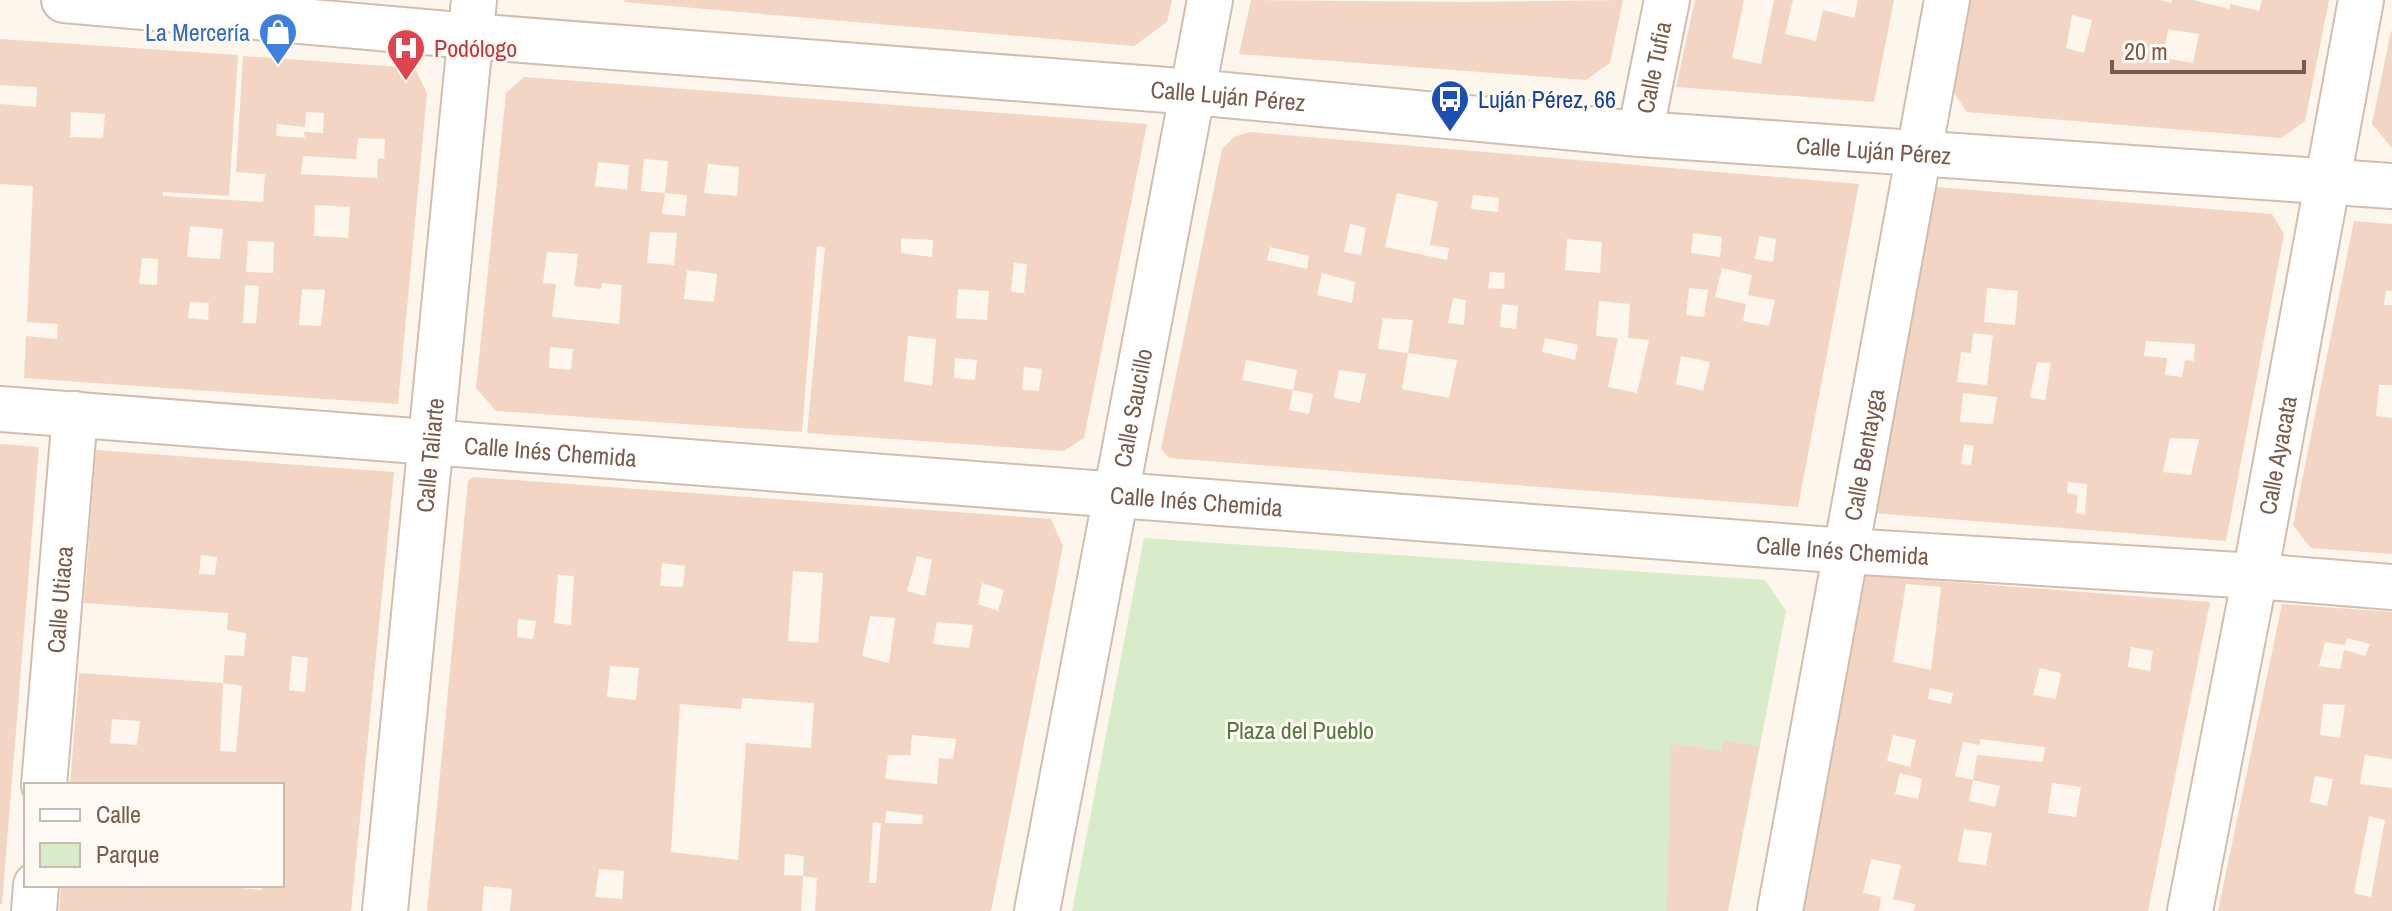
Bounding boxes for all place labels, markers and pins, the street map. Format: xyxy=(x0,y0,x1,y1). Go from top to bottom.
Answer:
shop icon: La Mercería xyxy=(257,11,299,66)
place label: La Mercería xyxy=(145,16,250,48)
hospital icon: Podólogo xyxy=(385,27,427,82)
place label: Podólogo xyxy=(434,32,517,64)
bus stop icon: Luján Pérez, 66 xyxy=(1429,78,1471,133)
place label: Luján Pérez, 66 xyxy=(1478,83,1616,115)

